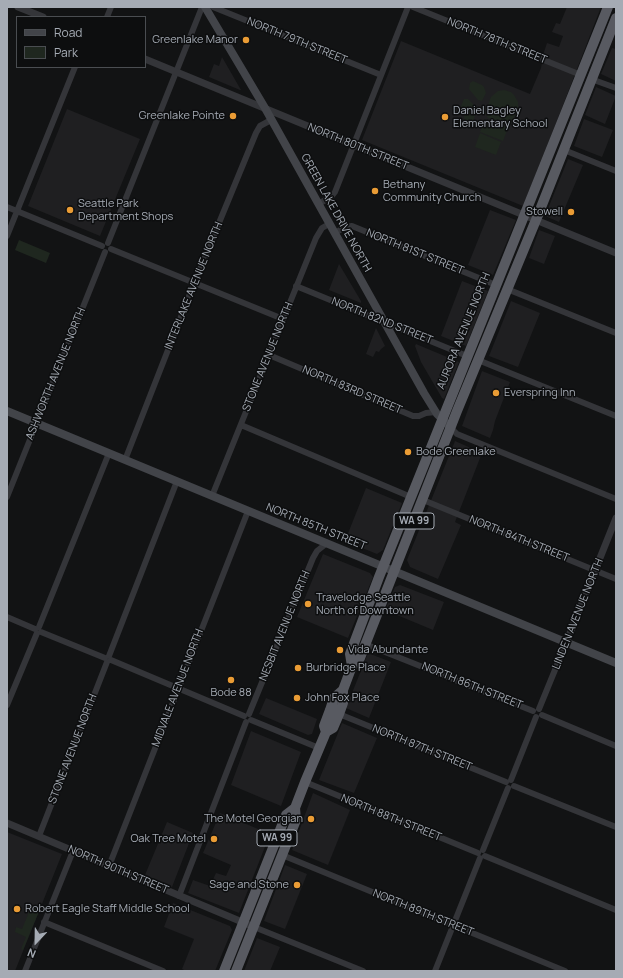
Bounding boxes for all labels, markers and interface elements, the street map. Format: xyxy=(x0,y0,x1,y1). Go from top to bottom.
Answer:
street label: NORTH 79TH STREET xyxy=(245,15,349,67)
street label: NORTH 78TH STREET xyxy=(445,15,549,67)
legend xyxy=(16,16,146,68)
text: Road xyxy=(54,24,82,41)
place label: Greenlake Manor xyxy=(152,33,238,47)
marker: Greenlake Manor xyxy=(241,35,251,45)
text: Park xyxy=(54,44,78,61)
place label: Daniel Bagley Elementary School xyxy=(453,104,548,130)
place label: Greenlake Pointe xyxy=(139,109,225,123)
marker: Greenlake Pointe xyxy=(228,111,238,121)
marker: Daniel Bagley Elementary School xyxy=(440,112,450,122)
street label: NORTH 80TH STREET xyxy=(306,121,410,173)
street label: GREEN LAKE DRIVE NORTH xyxy=(298,152,374,274)
place label: Bethany Community Church xyxy=(383,178,481,204)
marker: Bethany Community Church xyxy=(370,186,380,196)
place label: Seattle Park Department Shops xyxy=(78,197,173,223)
marker: Seattle Park Department Shops xyxy=(65,205,75,215)
place label: Stowell xyxy=(526,205,563,219)
marker: Stowell xyxy=(566,207,576,217)
street label: INTERLAKE AVENUE NORTH xyxy=(162,220,226,352)
street label: NORTH 81ST STREET xyxy=(364,226,466,278)
street label: AURORA AVENUE NORTH xyxy=(435,271,493,391)
street label: NORTH 82ND STREET xyxy=(330,295,434,347)
street label: STONE AVENUE NORTH xyxy=(240,300,296,414)
street label: ASHWORTH AVENUE NORTH xyxy=(23,306,89,442)
street label: NORTH 83RD STREET xyxy=(300,363,404,417)
place label: Everspring Inn xyxy=(504,386,576,400)
marker: Everspring Inn xyxy=(491,388,501,398)
place label: Bode Greenlake xyxy=(416,445,496,459)
marker: Bode Greenlake xyxy=(403,447,413,457)
street label: NORTH 85TH STREET xyxy=(264,501,368,553)
road number: WA 99 xyxy=(394,513,434,529)
street label: NORTH 84TH STREET xyxy=(467,513,571,565)
street label: LINDEN AVENUE NORTH xyxy=(550,557,606,671)
street label: NESBIT AVENUE NORTH xyxy=(257,569,313,683)
place label: Travelodge Seattle North of Downtown xyxy=(316,591,414,617)
marker: Travelodge Seattle North of Downtown xyxy=(303,599,313,609)
street label: MIDVALE AVENUE NORTH xyxy=(149,627,207,749)
place label: Vida Abundante xyxy=(348,643,428,657)
marker: Vida Abundante xyxy=(335,645,345,655)
street label: NORTH 86TH STREET xyxy=(420,660,524,712)
place label: Burbridge Place xyxy=(306,661,386,675)
marker: Burbridge Place xyxy=(293,663,303,673)
marker: Bode 88 xyxy=(226,675,236,685)
place label: Bode 88 xyxy=(210,686,252,700)
place label: John Fox Place xyxy=(305,691,379,705)
street label: STONE AVENUE NORTH xyxy=(46,692,100,806)
marker: John Fox Place xyxy=(292,693,302,703)
street label: NORTH 87TH STREET xyxy=(370,722,474,774)
street label: NORTH 88TH STREET xyxy=(339,792,443,844)
place label: The Motel Georgian xyxy=(204,812,303,826)
marker: The Motel Georgian xyxy=(306,814,316,824)
road number: WA 99 xyxy=(257,830,297,846)
place label: Oak Tree Motel xyxy=(130,832,206,846)
marker: Oak Tree Motel xyxy=(209,834,219,844)
street label: NORTH 90TH STREET xyxy=(66,843,170,897)
place label: Sage and Stone xyxy=(209,878,289,892)
marker: Sage and Stone xyxy=(292,880,302,890)
street label: NORTH 89TH STREET xyxy=(371,887,475,939)
place label: Robert Eagle Staff Middle School xyxy=(25,902,190,916)
marker: Robert Eagle Staff Middle School xyxy=(12,904,22,914)
north arrow xyxy=(16,922,56,962)
text: N xyxy=(25,945,38,962)

